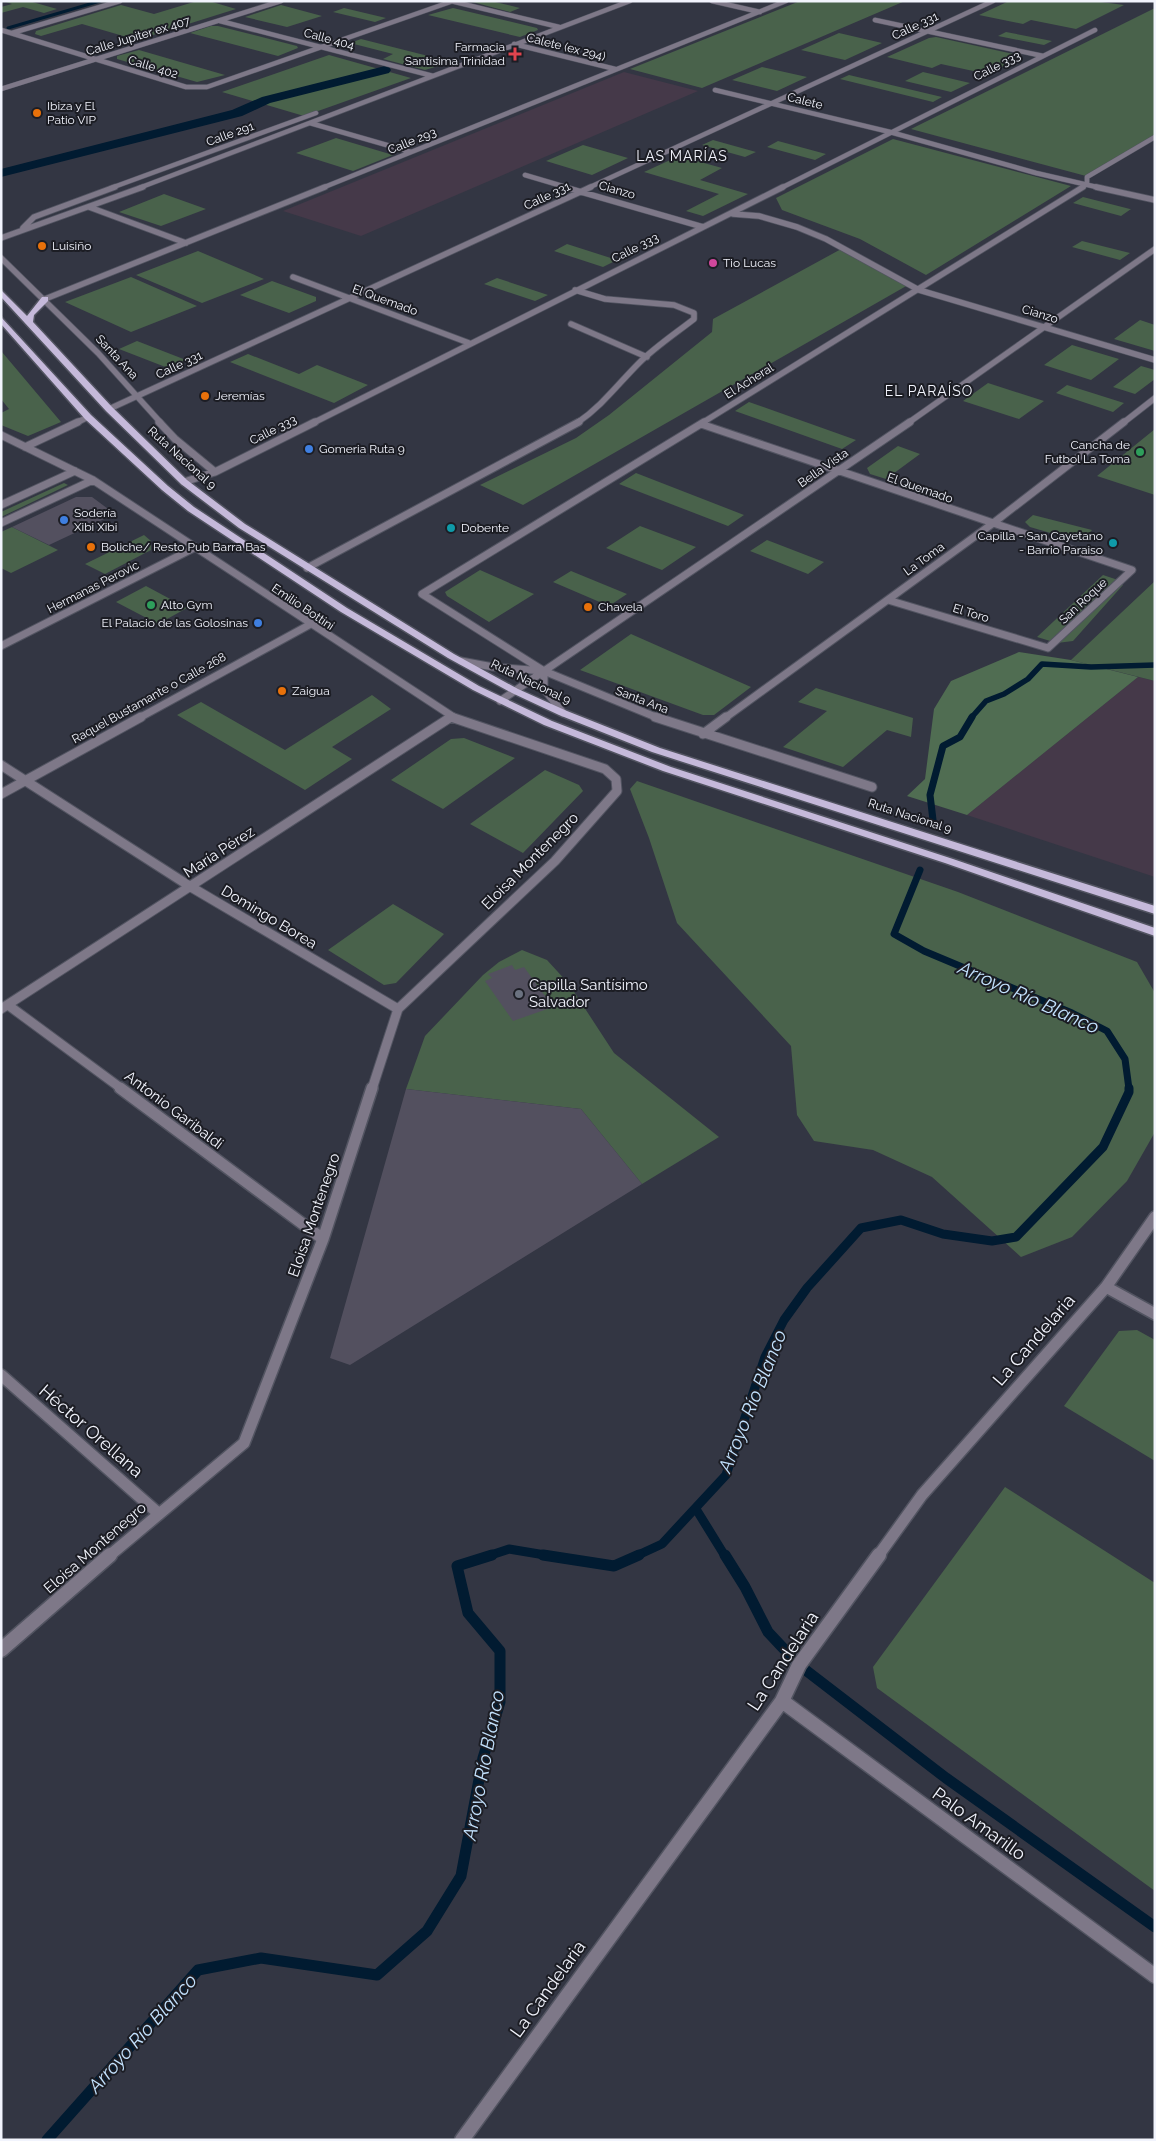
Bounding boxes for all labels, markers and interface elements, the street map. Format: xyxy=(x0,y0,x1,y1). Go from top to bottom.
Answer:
street label: Calle 331 xyxy=(890,9,940,43)
street label: Calle Jupiter ex 407 xyxy=(84,13,192,58)
street label: Calle 404 xyxy=(302,26,356,53)
street label: Calete (ex 294) xyxy=(525,30,607,64)
place label: Farmacia Santisima Trinidad xyxy=(405,40,505,68)
marker: Farmacia Santisima Trinidad xyxy=(509,48,521,60)
street label: Calle 333 xyxy=(971,48,1023,84)
street label: Calle 402 xyxy=(126,53,180,81)
street label: Calete xyxy=(786,90,824,112)
place label: Ibiza y El Patio VIP xyxy=(47,99,96,127)
marker: Ibiza y El Patio VIP xyxy=(31,107,43,119)
street label: Calle 291 xyxy=(204,119,256,149)
street label: Calle 293 xyxy=(386,125,438,157)
district label: LAS MARÍAS xyxy=(636,147,728,164)
street label: Cianzo xyxy=(597,178,637,202)
street label: Calle 331 xyxy=(522,179,572,213)
street label: Calle 333 xyxy=(609,230,661,266)
place label: Luisiño xyxy=(52,239,91,253)
marker: Luisiño xyxy=(36,240,48,252)
place label: Tio Lucas xyxy=(723,256,776,270)
marker: Tio Lucas xyxy=(707,257,719,269)
street label: El Quemado xyxy=(350,282,420,318)
street label: Cianzo xyxy=(1020,302,1060,326)
street label: Santa Ana xyxy=(93,332,141,382)
street label: Calle 331 xyxy=(154,348,204,382)
street label: El Acheral xyxy=(722,360,777,402)
district label: EL PARAÍSO xyxy=(885,382,973,399)
place label: Jeremías xyxy=(215,389,265,403)
marker: Jeremías xyxy=(199,390,211,402)
street label: Calle 333 xyxy=(247,412,299,448)
street label: Ruta Nacional 9 xyxy=(145,424,219,492)
place label: Cancha de Futbol La Toma xyxy=(1045,438,1130,466)
place label: Gomeria Ruta 9 xyxy=(319,442,405,456)
marker: Gomeria Ruta 9 xyxy=(303,443,315,455)
street label: Bella Vista xyxy=(795,446,851,490)
marker: Cancha de Futbol La Toma xyxy=(1134,446,1146,458)
street label: El Quemado xyxy=(885,470,955,506)
place label: Sodería Xibi Xibi xyxy=(74,506,117,534)
marker: Sodería Xibi Xibi xyxy=(58,514,70,526)
place label: Dobente xyxy=(461,521,509,535)
marker: Dobente xyxy=(445,522,457,534)
place label: Capilla - San Cayetano - Barrio Paraiso xyxy=(978,529,1103,557)
marker: Capilla - San Cayetano - Barrio Paraiso xyxy=(1107,537,1119,549)
place label: Boliche/ Resto Pub Barra Bas xyxy=(101,540,266,554)
street label: La Toma xyxy=(901,540,947,578)
marker: Boliche/ Resto Pub Barra Bas xyxy=(85,541,97,553)
street label: Hermanas Perovic xyxy=(45,558,141,616)
street label: San Roque xyxy=(1056,575,1110,627)
street label: Emilio Bottini xyxy=(269,581,337,633)
place label: Alto Gym xyxy=(161,598,213,612)
marker: Alto Gym xyxy=(145,599,157,611)
place label: Chavela xyxy=(598,600,643,614)
marker: Chavela xyxy=(582,601,594,613)
street label: El Toro xyxy=(951,601,991,625)
place label: El Palacio de las Golosinas xyxy=(101,616,248,630)
marker: El Palacio de las Golosinas xyxy=(252,617,264,629)
street label: Raquel Bustamante o Calle 268 xyxy=(70,650,228,746)
street label: Ruta Nacional 9 xyxy=(489,657,573,707)
street label: Santa Ana xyxy=(614,683,670,717)
place label: Zaigua xyxy=(292,684,330,698)
marker: Zaigua xyxy=(276,685,288,697)
street label: Ruta Nacional 9 xyxy=(866,796,954,836)
street label: Eloisa Montenegro xyxy=(478,809,582,913)
street label: María Pérez xyxy=(180,822,258,882)
street label: Domingo Borea xyxy=(218,881,320,953)
water label: Arroyo Río Blanco xyxy=(954,956,1103,1038)
place label: Capilla Santísimo Salvador xyxy=(529,976,648,1011)
marker: Capilla Santísimo Salvador xyxy=(513,988,525,1000)
street label: Antonio Garibaldi xyxy=(121,1067,227,1153)
street label: Eloisa Montenegro xyxy=(284,1151,344,1279)
street label: La Candelaria xyxy=(988,1290,1079,1390)
water label: Arroyo Río Blanco xyxy=(713,1326,791,1476)
street label: Héctor Orellana xyxy=(35,1380,148,1481)
street label: Eloisa Montenegro xyxy=(40,1499,150,1597)
street label: La Candelaria xyxy=(743,1607,822,1714)
water label: Arroyo Río Blanco xyxy=(458,1688,508,1843)
street label: Palo Amarillo xyxy=(929,1783,1030,1865)
street label: La Candelaria xyxy=(506,1936,590,2041)
water label: Arroyo Río Blanco xyxy=(82,1969,201,2098)

